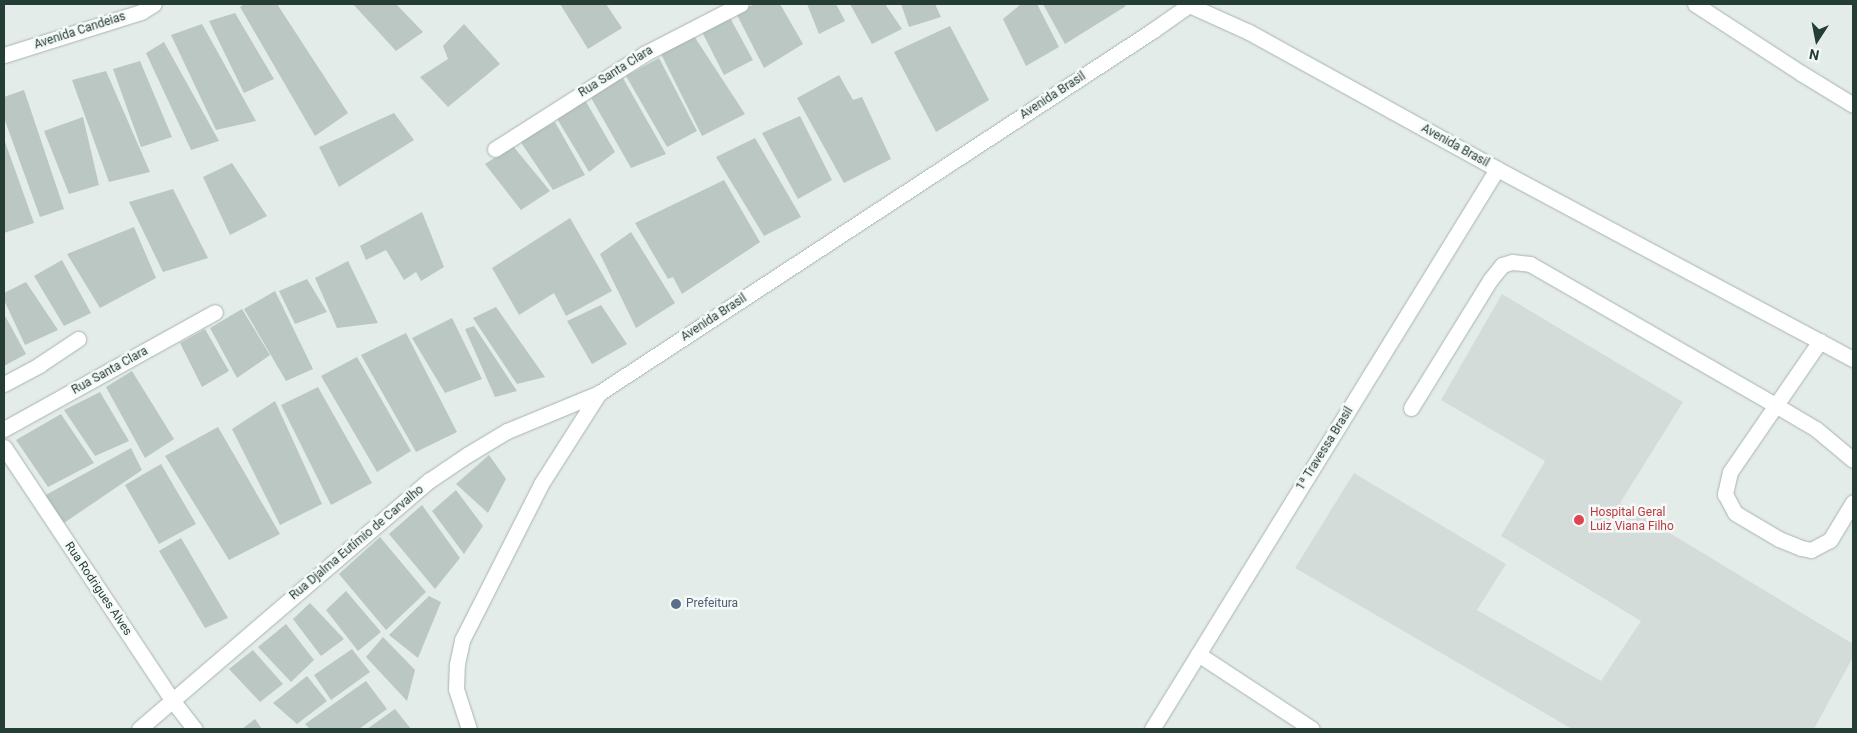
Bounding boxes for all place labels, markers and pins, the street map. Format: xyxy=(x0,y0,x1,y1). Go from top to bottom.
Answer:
place label: Hospital Geral Luiz Viana Filho xyxy=(1590,506,1674,534)
marker: Hospital Geral Luiz Viana Filho xyxy=(1572,513,1586,527)
place label: Prefeitura xyxy=(686,597,738,611)
marker: Prefeitura xyxy=(670,598,682,610)

